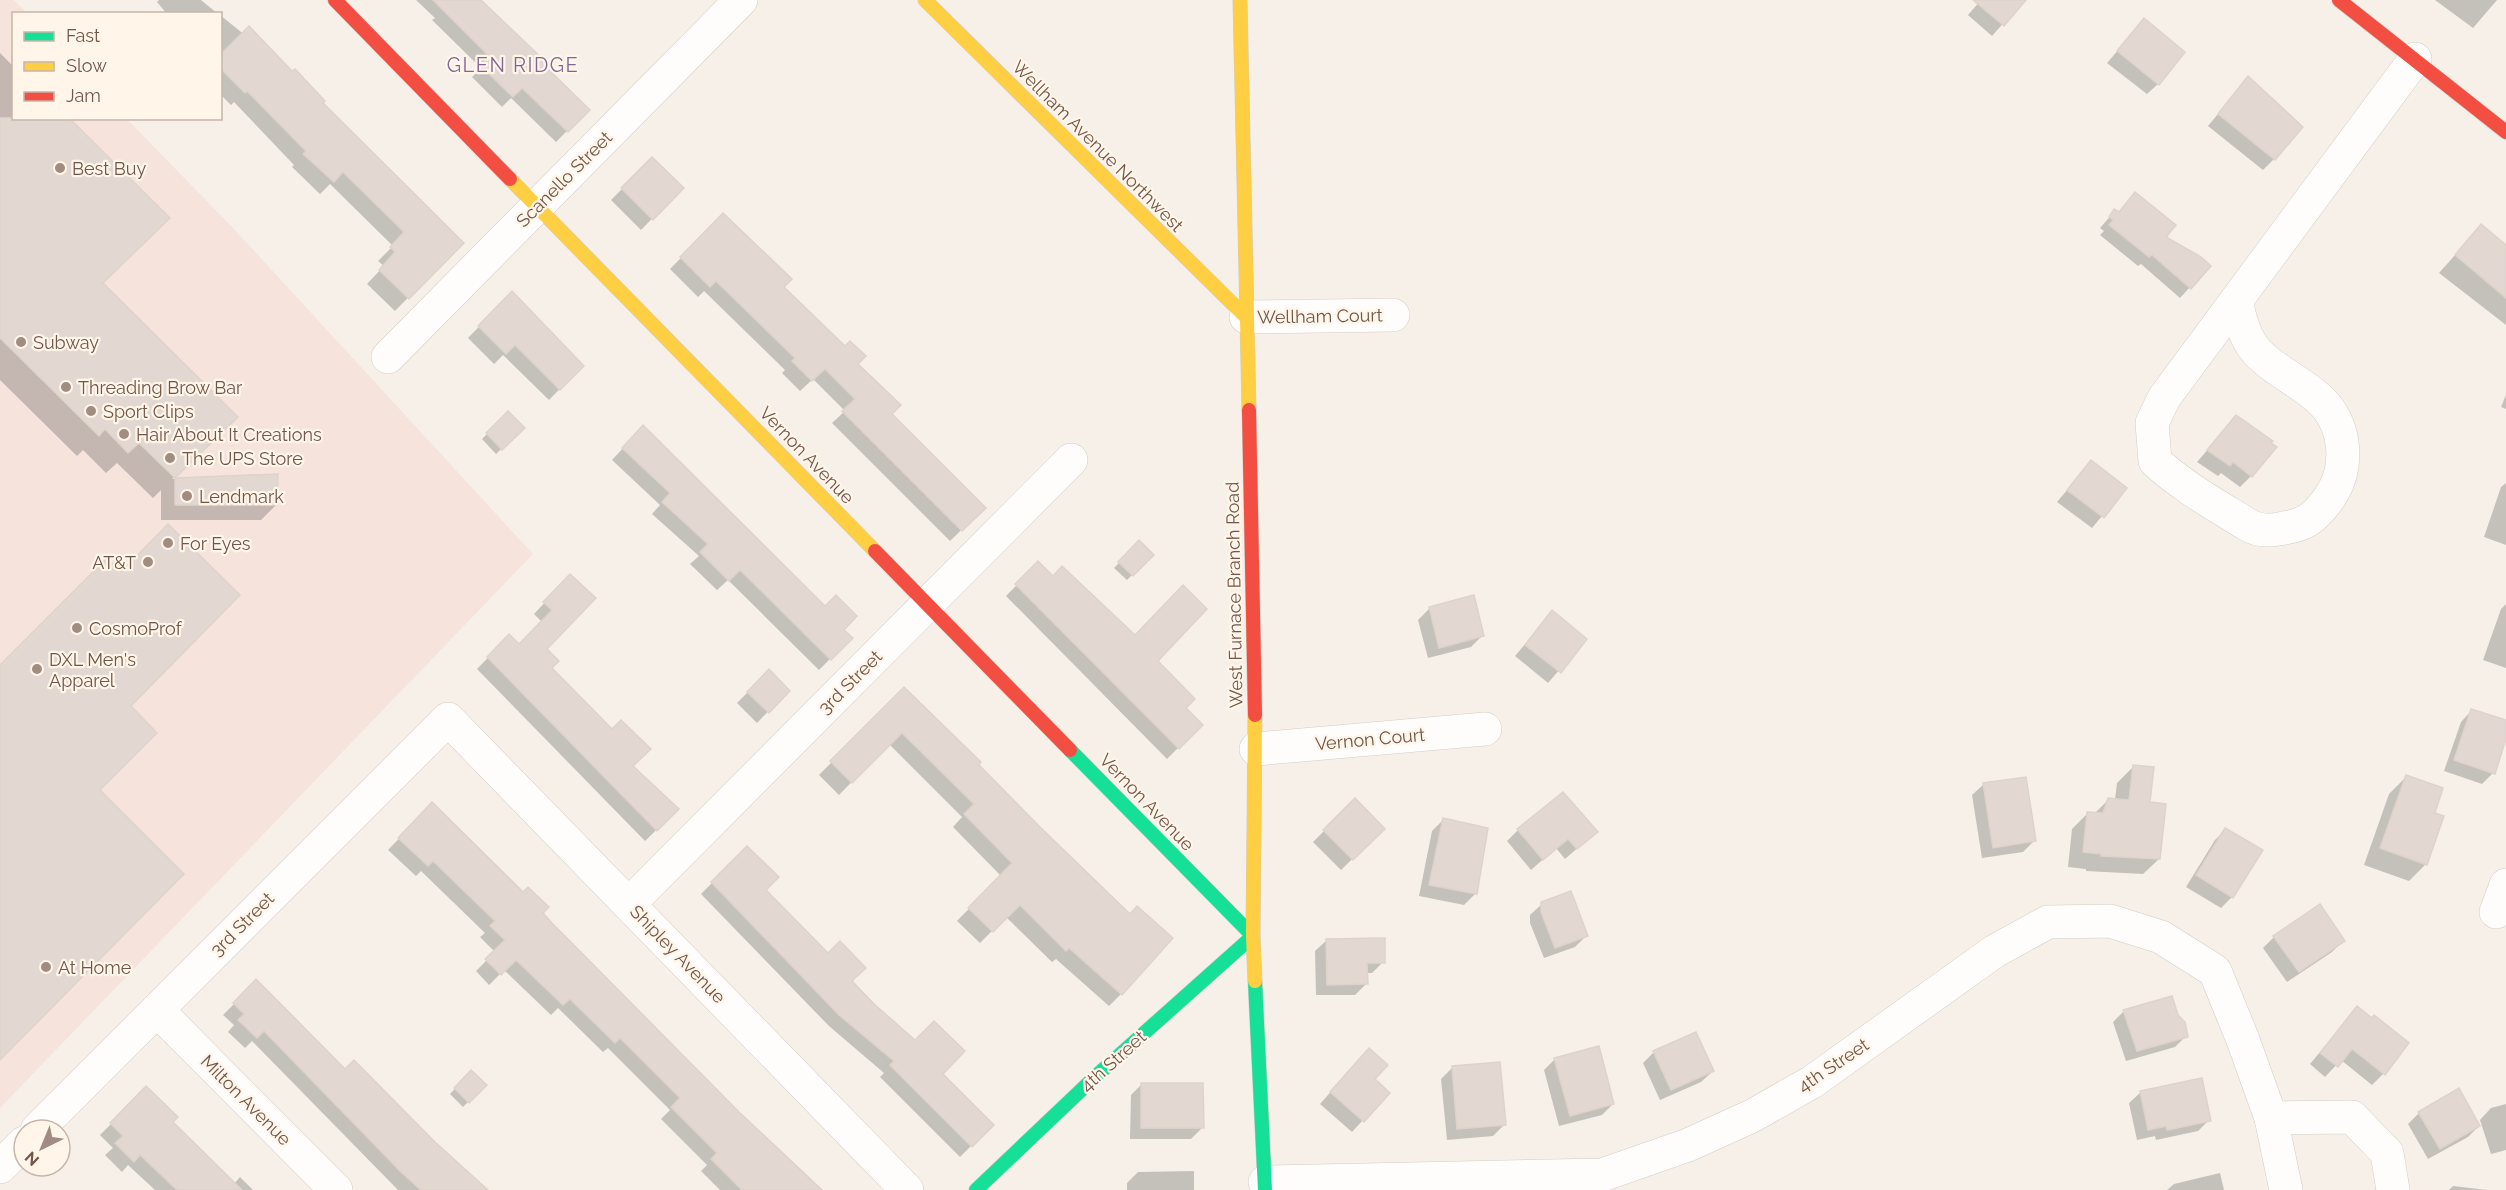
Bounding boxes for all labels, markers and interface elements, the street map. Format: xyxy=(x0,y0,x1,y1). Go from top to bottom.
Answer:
legend xyxy=(12,12,222,120)
text: Fast xyxy=(66,25,100,46)
district label: GLEN RIDGE xyxy=(447,53,579,77)
text: Slow xyxy=(66,55,107,76)
street label: Wellham Avenue Northwest xyxy=(1008,56,1188,236)
text: Jam xyxy=(66,85,101,106)
street label: Scanello Street xyxy=(512,127,616,231)
place label: Best Buy xyxy=(72,158,147,179)
marker: Best Buy xyxy=(53,161,67,175)
street label: Wellham Court xyxy=(1257,304,1383,328)
place label: Subway xyxy=(33,332,99,353)
marker: Subway xyxy=(14,335,28,349)
place label: Threading Brow Bar xyxy=(78,377,243,398)
marker: Threading Brow Bar xyxy=(59,380,73,394)
place label: Sport Clips xyxy=(103,401,194,422)
street label: Vernon Avenue xyxy=(755,402,859,508)
marker: Sport Clips xyxy=(84,404,98,418)
place label: Hair About It Creations xyxy=(136,424,322,445)
marker: Hair About It Creations xyxy=(117,427,131,441)
place label: The UPS Store xyxy=(182,448,303,469)
marker: The UPS Store xyxy=(163,451,177,465)
street label: West Furnace Branch Road xyxy=(1222,482,1246,708)
place label: Lendmark xyxy=(199,486,284,507)
marker: Lendmark xyxy=(180,489,194,503)
place label: For Eyes xyxy=(180,533,251,554)
marker: For Eyes xyxy=(161,536,175,550)
place label: AT&T xyxy=(92,552,136,573)
marker: AT&T xyxy=(141,555,155,569)
place label: CosmoProf xyxy=(89,618,183,639)
marker: CosmoProf xyxy=(70,621,84,635)
street label: 3rd Street xyxy=(814,646,886,718)
place label: DXL Men's Apparel xyxy=(49,649,136,691)
marker: DXL Men's Apparel xyxy=(30,662,44,676)
street label: Vernon Court xyxy=(1314,724,1426,754)
street label: Vernon Avenue xyxy=(1095,749,1199,855)
street label: 3rd Street xyxy=(206,888,278,960)
street label: Shipley Avenue xyxy=(626,901,730,1008)
place label: At Home xyxy=(58,957,132,978)
marker: At Home xyxy=(39,960,53,974)
street label: 4th Street xyxy=(1076,1026,1150,1096)
street label: 4th Street xyxy=(1794,1034,1872,1096)
street label: Milton Avenue xyxy=(197,1051,296,1150)
north arrow xyxy=(12,1118,72,1178)
text: N xyxy=(21,1147,43,1170)

